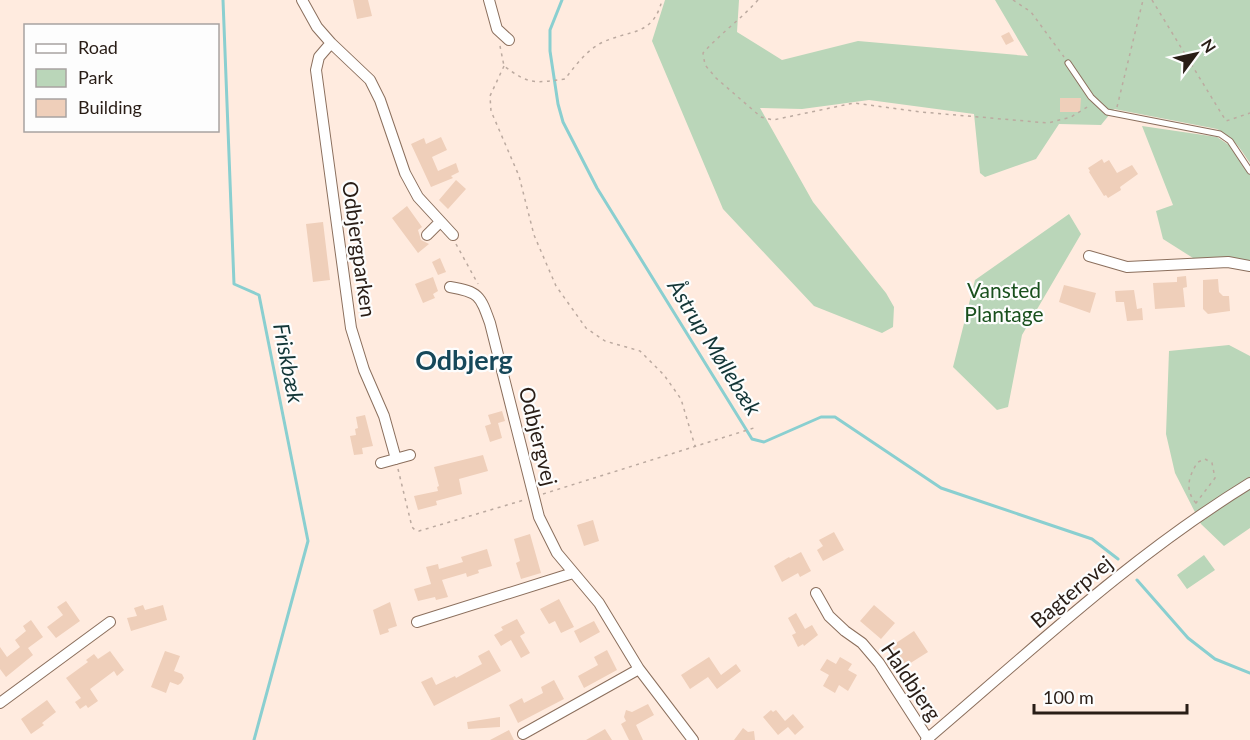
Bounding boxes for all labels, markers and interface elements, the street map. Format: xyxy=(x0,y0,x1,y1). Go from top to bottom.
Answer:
legend xyxy=(24,24,219,132)
north arrow xyxy=(1166,24,1226,84)
text: N xyxy=(1198,35,1220,56)
text: Road xyxy=(78,36,118,58)
text: Park xyxy=(78,66,114,88)
text: Building xyxy=(78,96,142,118)
street label: Odbjergparken xyxy=(338,179,382,319)
water label: Åstrup Møllebæk xyxy=(662,273,768,420)
park label: Vansted Plantage xyxy=(964,277,1044,326)
water label: Friskbæk xyxy=(268,321,310,406)
district label: Odbjerg xyxy=(415,343,513,376)
street label: Odbjergvej xyxy=(515,384,563,488)
street label: Bagterpvej xyxy=(1025,550,1117,632)
street label: Haldbjerg xyxy=(877,637,947,725)
scale bar xyxy=(1034,677,1187,715)
text: 100 m xyxy=(1043,686,1094,708)

